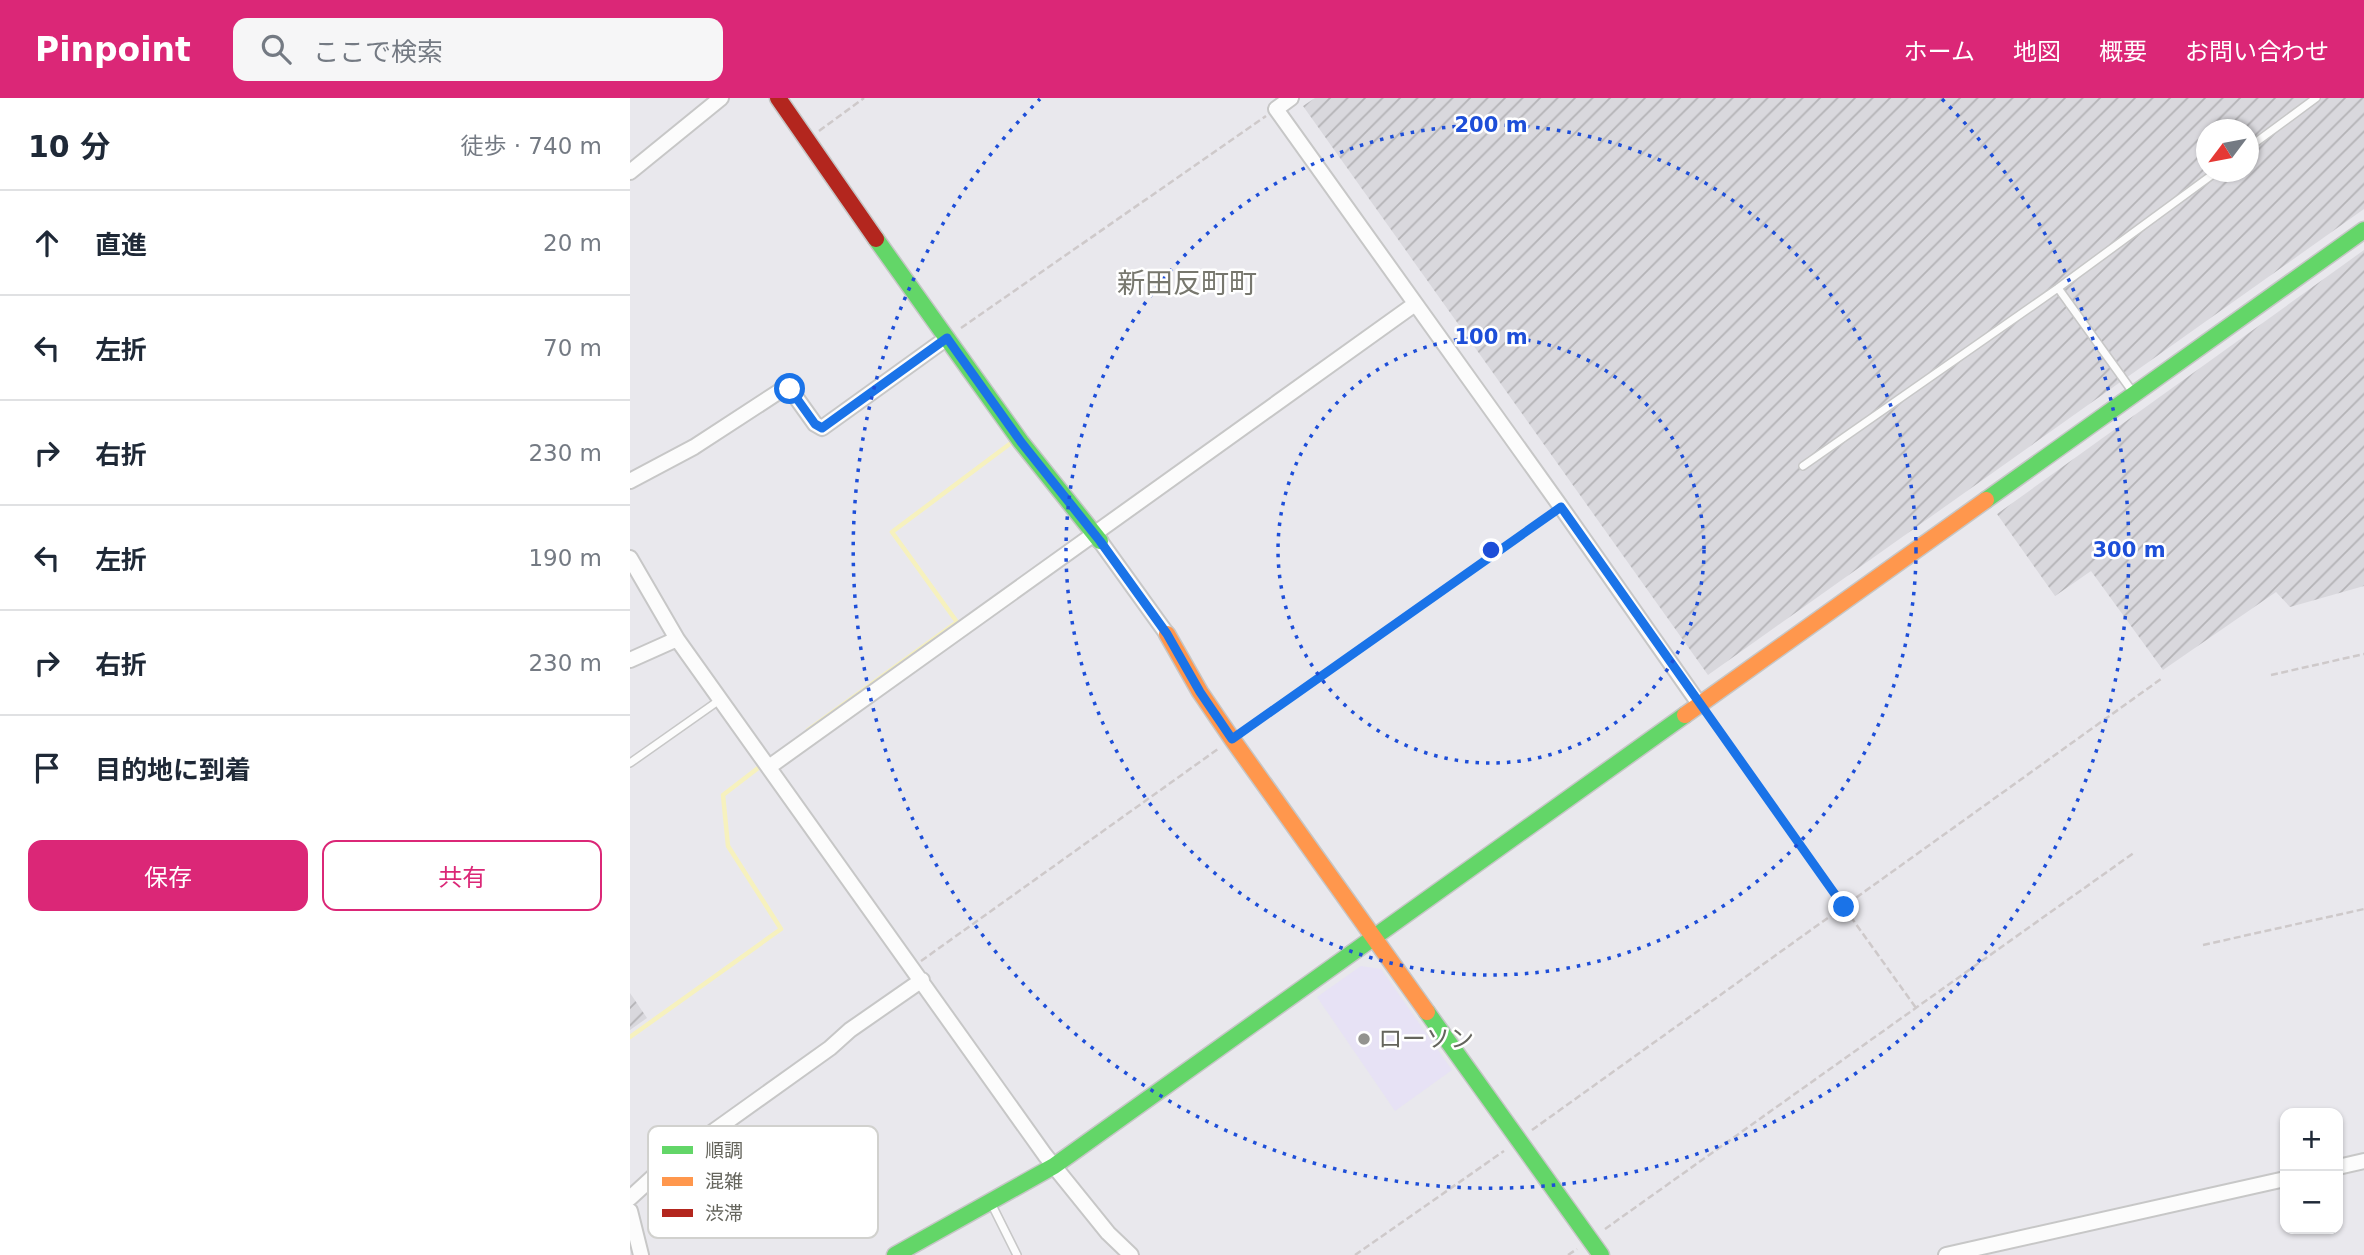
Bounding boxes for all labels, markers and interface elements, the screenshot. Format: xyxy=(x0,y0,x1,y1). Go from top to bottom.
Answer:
search box xyxy=(233,18,723,81)
text: Pinpoint xyxy=(35,30,191,69)
icon: search xyxy=(257,30,295,68)
text: ここで検索 xyxy=(313,37,443,67)
text: ホーム xyxy=(1904,38,1975,66)
text: 地図 xyxy=(2013,38,2061,66)
text: 概要 xyxy=(2099,38,2147,66)
text: お問い合わせ xyxy=(2185,38,2329,66)
text: 200 m xyxy=(1454,113,1528,137)
north arrow xyxy=(2196,119,2259,182)
text: 10 分 xyxy=(28,129,110,164)
text: 徒歩 · 740 m xyxy=(460,133,602,159)
icon: ahead xyxy=(28,224,66,262)
text: 直進 xyxy=(95,230,147,260)
text: 20 m xyxy=(543,230,602,256)
district label: 新田反町町 xyxy=(1117,267,1257,300)
text: 100 m xyxy=(1454,325,1528,349)
icon: left xyxy=(28,329,66,367)
text: 左折 xyxy=(95,335,147,365)
text: 70 m xyxy=(543,335,602,361)
route start xyxy=(774,373,805,404)
icon: right xyxy=(28,434,66,472)
text: 右折 xyxy=(95,440,147,470)
text: 230 m xyxy=(528,440,602,466)
centre of rings xyxy=(1479,538,1503,562)
text: 300 m xyxy=(2092,538,2166,562)
icon: left xyxy=(28,539,66,577)
text: 左折 xyxy=(95,545,147,575)
text: 190 m xyxy=(528,545,602,571)
icon: right xyxy=(28,644,66,682)
text: 右折 xyxy=(95,650,147,680)
text: 230 m xyxy=(528,650,602,676)
icon: arrive xyxy=(28,749,66,787)
text: 目的地に到着 xyxy=(95,755,251,785)
button: 保存 xyxy=(28,840,308,911)
button: 共有 xyxy=(322,840,602,911)
route end xyxy=(1828,891,1859,922)
place label: ローソン xyxy=(1378,1025,1474,1053)
marker: ローソン xyxy=(1356,1031,1372,1047)
map controls xyxy=(2280,1108,2343,1234)
button: + xyxy=(2280,1108,2343,1171)
legend xyxy=(648,1126,878,1238)
text: 順調 xyxy=(705,1139,743,1161)
text: 混雑 xyxy=(705,1170,743,1192)
button: − xyxy=(2280,1171,2343,1234)
text: 渋滞 xyxy=(705,1202,743,1224)

